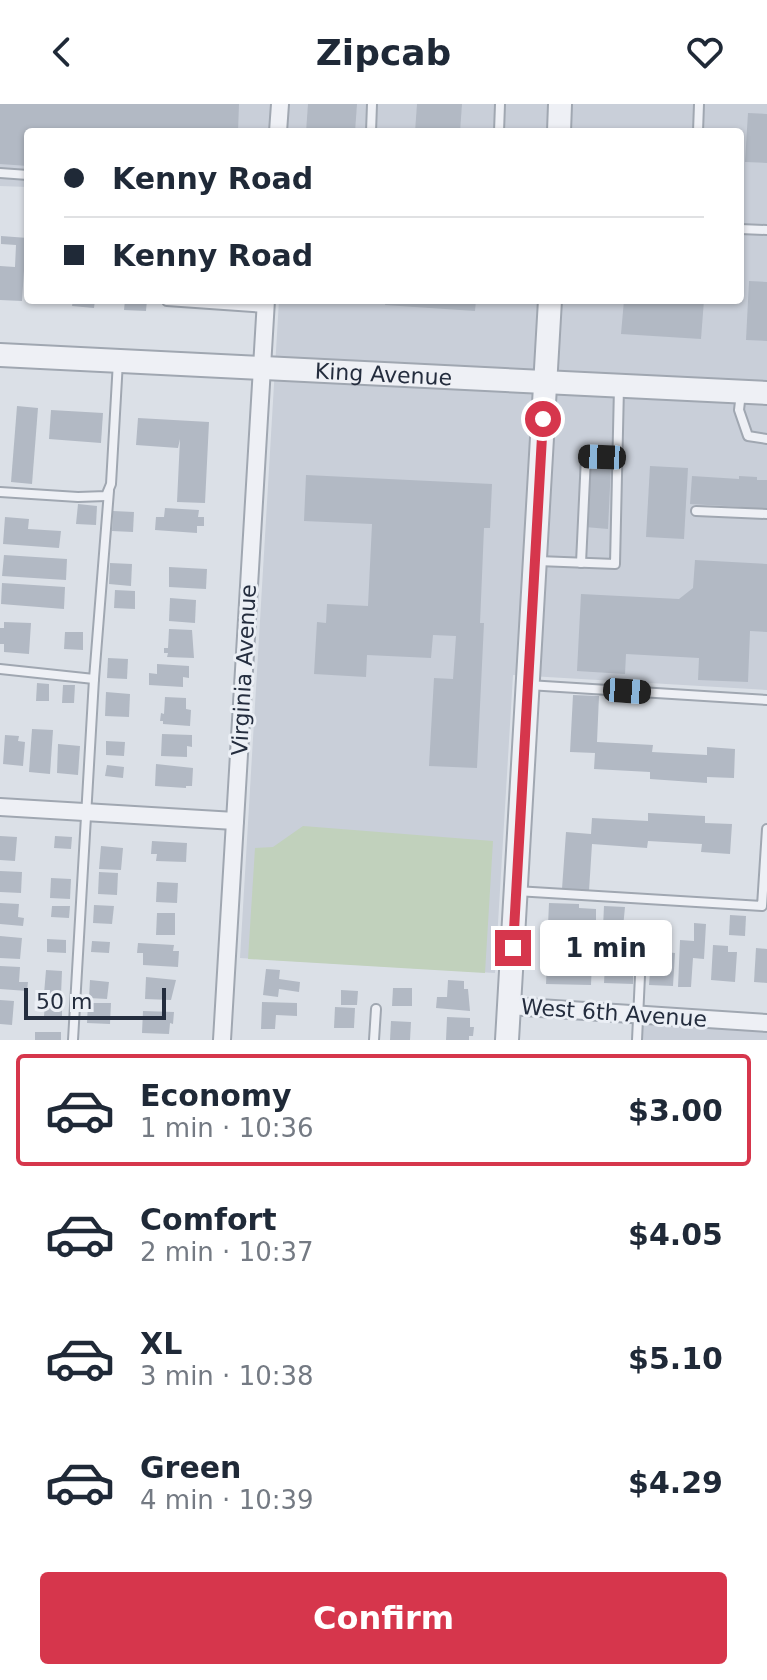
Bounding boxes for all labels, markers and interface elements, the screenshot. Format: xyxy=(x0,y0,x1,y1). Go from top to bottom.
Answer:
icon: back xyxy=(40,30,84,74)
icon: heart xyxy=(683,30,727,74)
text: Zipcab xyxy=(316,32,451,73)
text: Kenny Road xyxy=(112,161,313,196)
text: Kenny Road xyxy=(112,238,313,273)
street label: King Avenue xyxy=(314,358,453,390)
route start xyxy=(525,401,561,437)
car xyxy=(578,444,626,470)
street label: Virginia Avenue xyxy=(227,584,261,756)
car xyxy=(602,677,652,705)
callout: 1 min xyxy=(541,920,673,976)
route end xyxy=(495,930,531,966)
text: 1 min xyxy=(565,933,647,963)
scale bar xyxy=(24,984,166,1020)
text: 50 m xyxy=(36,989,92,1014)
street label: West 6th Avenue xyxy=(520,994,708,1032)
icon: car xyxy=(44,1074,116,1146)
text: Economy xyxy=(140,1078,292,1113)
text: $3.00 xyxy=(628,1093,723,1128)
text: 1 min · 10:36 xyxy=(140,1113,314,1143)
icon: car xyxy=(44,1198,116,1270)
text: Comfort xyxy=(140,1202,277,1237)
text: $4.05 xyxy=(628,1217,723,1252)
text: 2 min · 10:37 xyxy=(140,1237,314,1267)
icon: car xyxy=(44,1322,116,1394)
text: XL xyxy=(140,1326,182,1361)
text: $5.10 xyxy=(628,1341,723,1376)
text: 3 min · 10:38 xyxy=(140,1361,314,1391)
icon: car xyxy=(44,1446,116,1518)
text: Green xyxy=(140,1450,241,1485)
text: $4.29 xyxy=(628,1465,723,1500)
text: 4 min · 10:39 xyxy=(140,1485,314,1515)
button: Confirm xyxy=(40,1572,727,1664)

